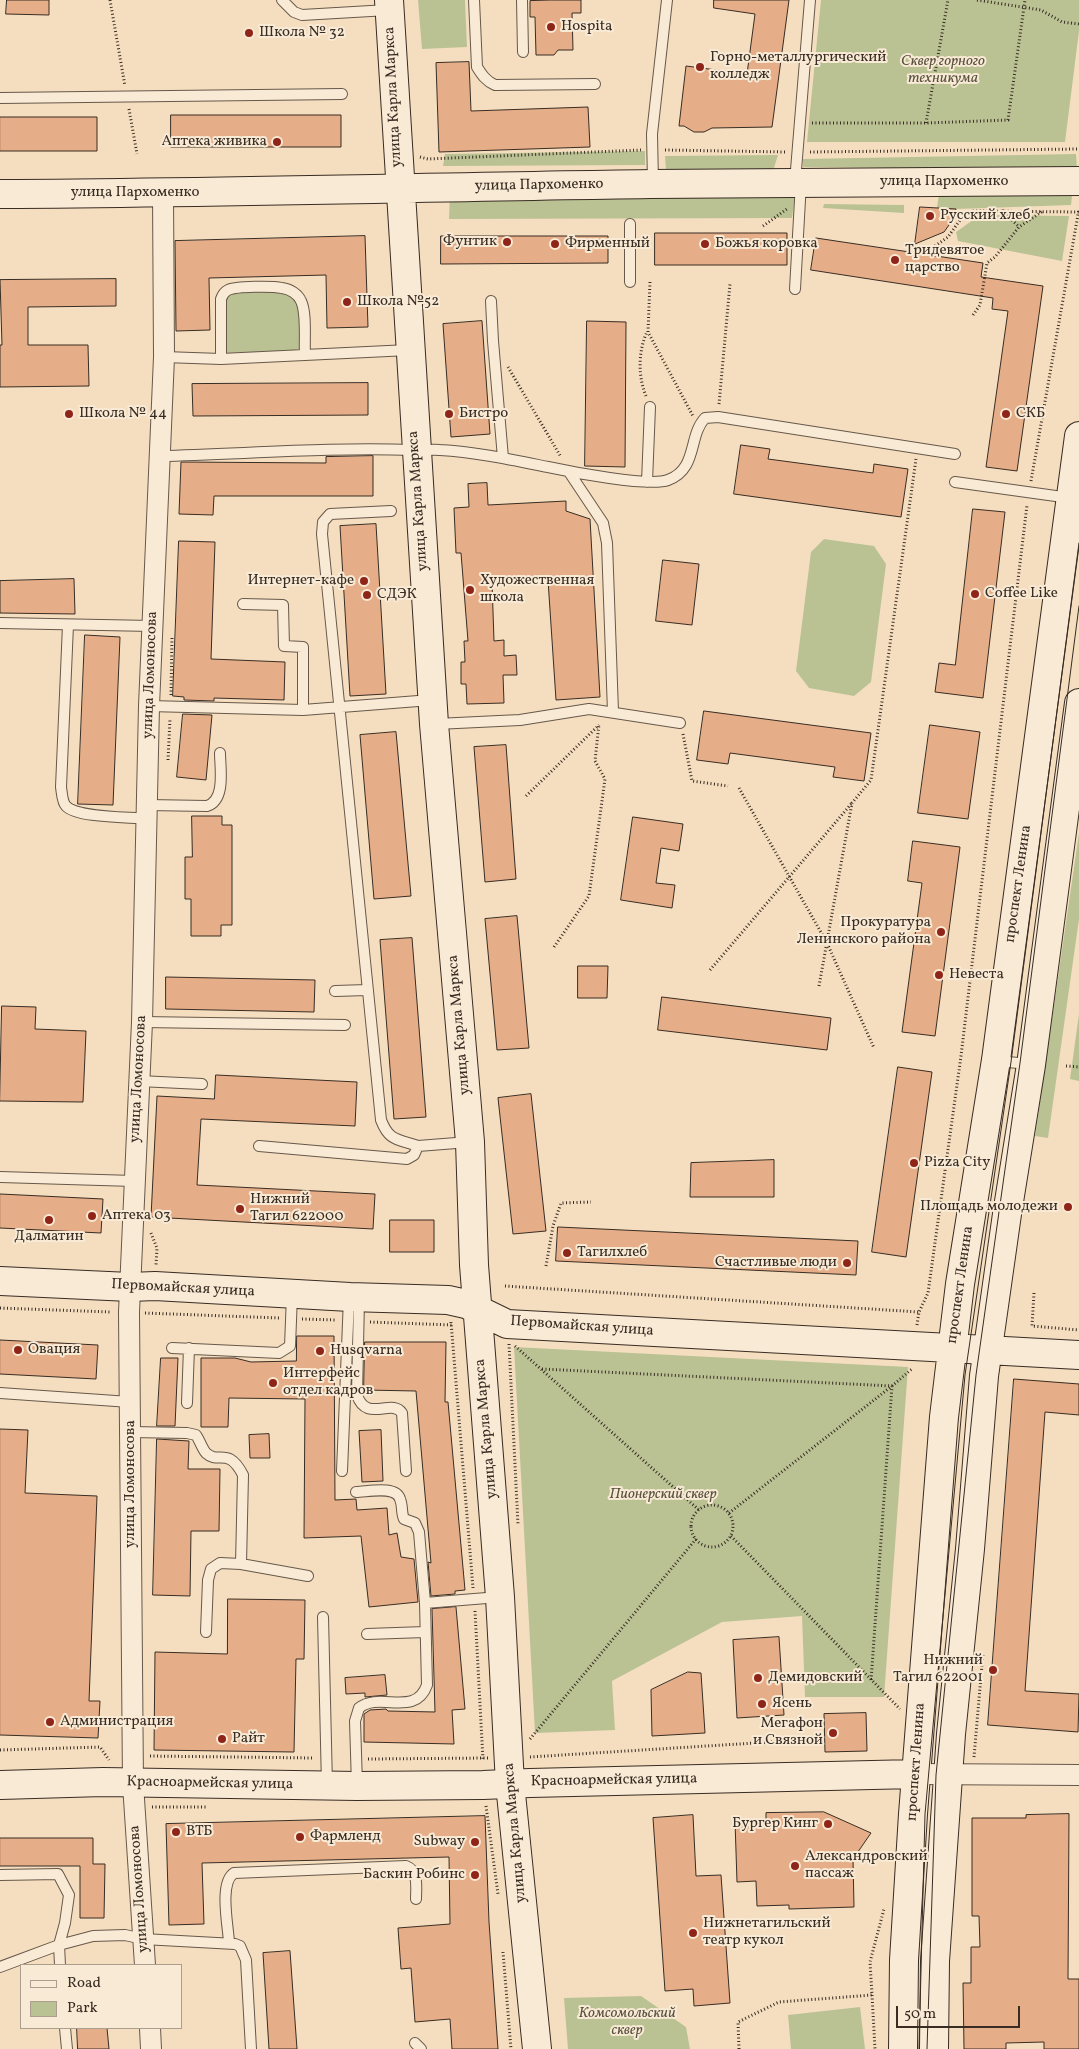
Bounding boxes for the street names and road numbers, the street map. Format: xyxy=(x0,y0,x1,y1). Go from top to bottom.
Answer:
street label: улица Карла Маркса xyxy=(381,26,407,168)
street label: улица Пархоменко xyxy=(880,173,1008,191)
street label: улица Пархоменко xyxy=(474,176,604,196)
street label: улица Пархоменко xyxy=(71,184,199,202)
street label: улица Карла Маркса xyxy=(405,430,433,572)
street label: улица Ломоносова xyxy=(140,611,162,739)
street label: проспект Ленина xyxy=(1002,824,1036,944)
street label: улица Карла Маркса xyxy=(445,954,475,1096)
street label: улица Ломоносова xyxy=(127,1015,151,1143)
street label: проспект Ленина xyxy=(944,1225,978,1345)
street label: Первомайская улица xyxy=(111,1276,255,1302)
street label: Первомайская улица xyxy=(510,1313,654,1341)
street label: улица Карла Маркса xyxy=(472,1358,502,1500)
street label: улица Ломоносова xyxy=(122,1420,140,1548)
street label: проспект Ленина xyxy=(904,1702,930,1822)
street label: улица Карла Маркса xyxy=(501,1762,531,1904)
street label: Красноармейская улица xyxy=(531,1771,697,1791)
street label: Красноармейская улица xyxy=(127,1774,293,1794)
street label: улица Ломоносова xyxy=(127,1825,153,1953)

